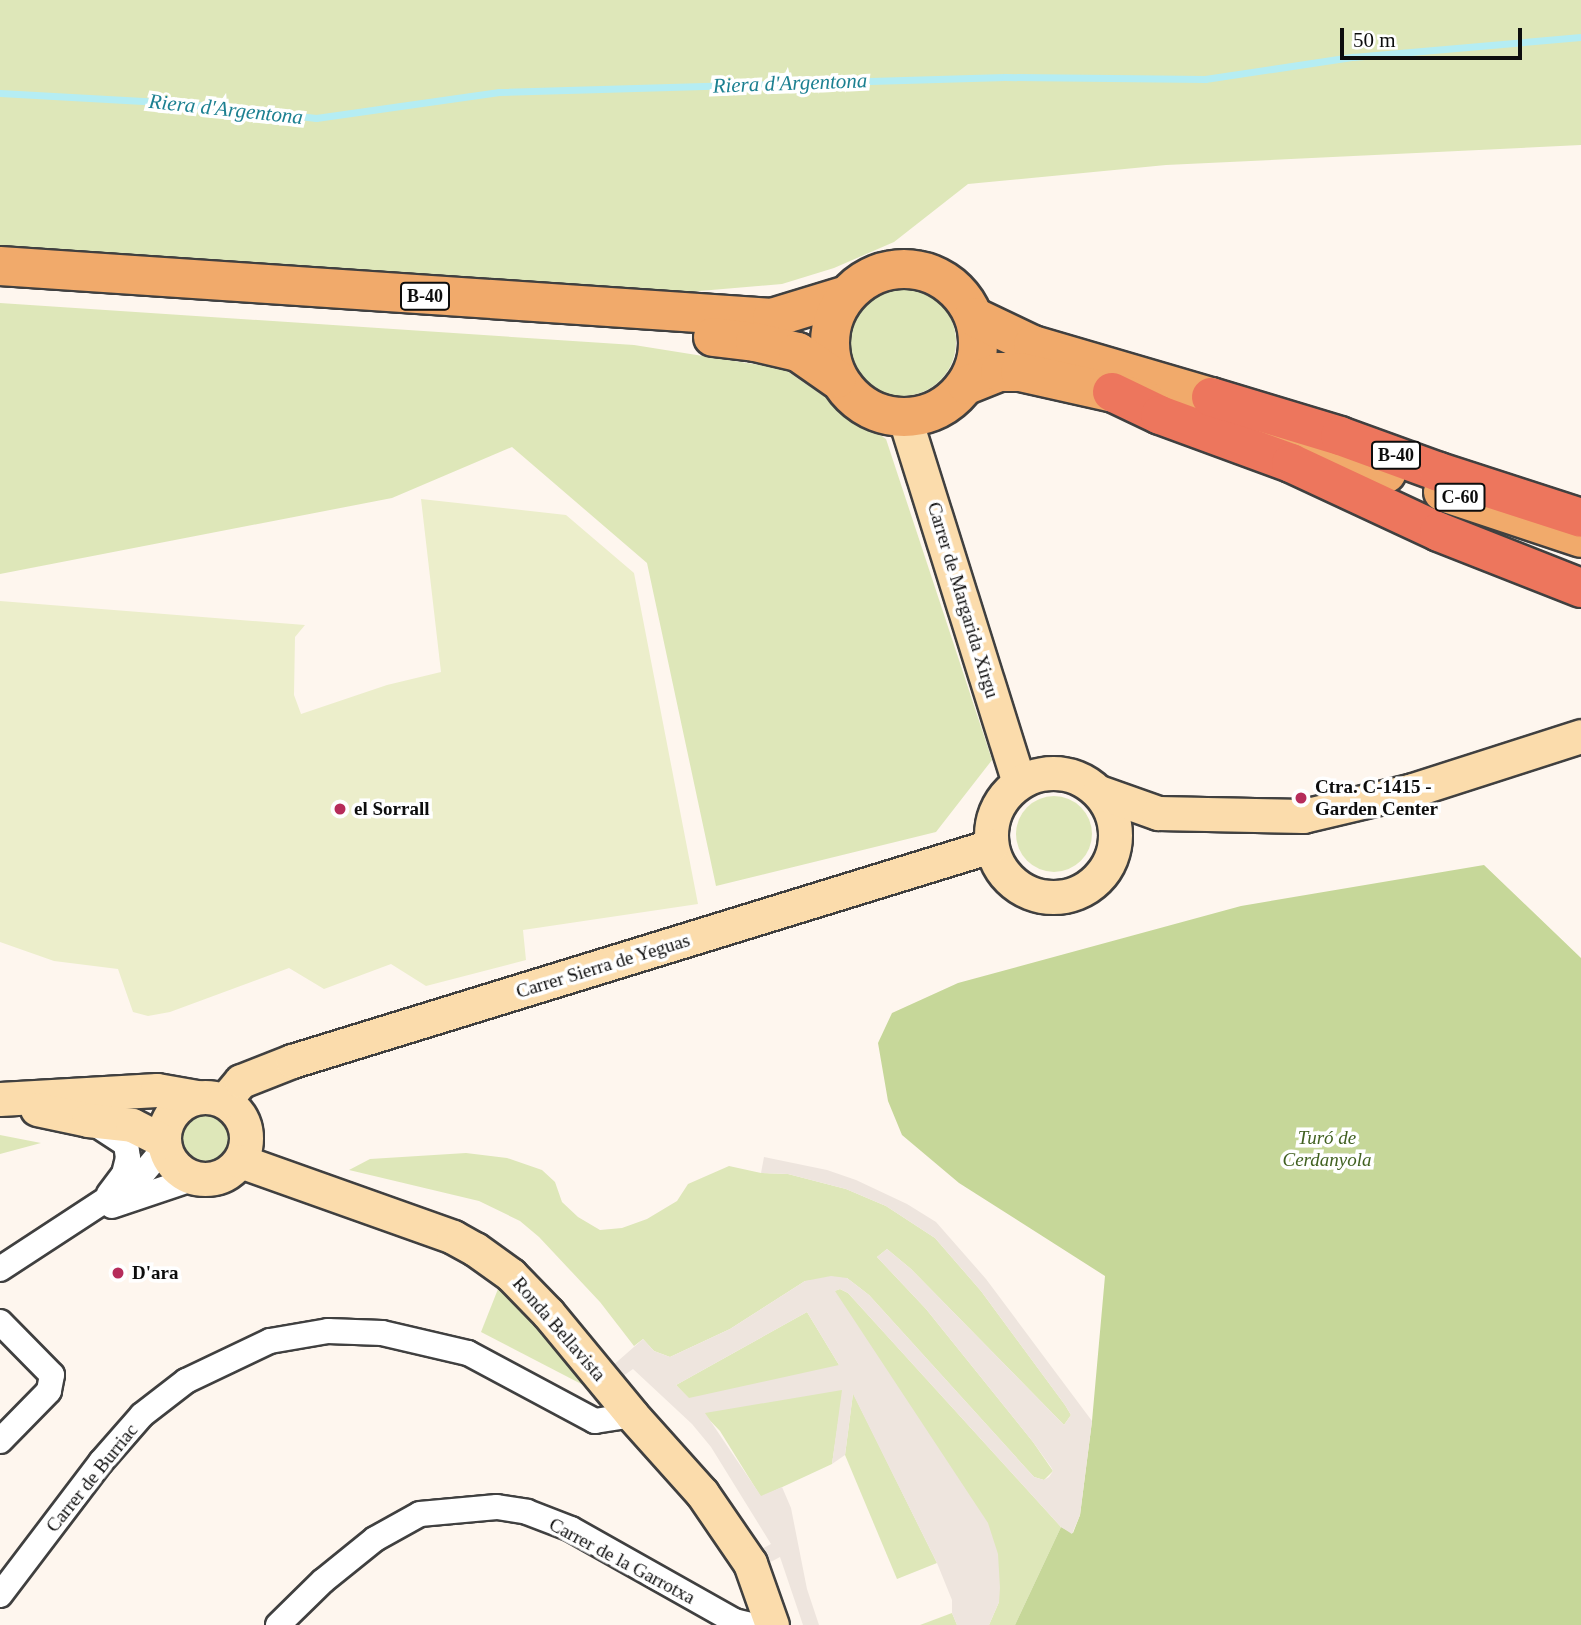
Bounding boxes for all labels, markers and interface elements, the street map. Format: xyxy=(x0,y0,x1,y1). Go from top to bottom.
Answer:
scale bar xyxy=(1343,14,1525,58)
text: 50 m xyxy=(1353,28,1396,52)
water label: Riera d'Argentona xyxy=(712,68,868,98)
water label: Riera d'Argentona xyxy=(148,88,304,130)
road number: B-40 xyxy=(399,282,451,310)
road number: B-40 xyxy=(1370,440,1422,470)
road number: C-60 xyxy=(1434,482,1486,512)
street label: Carrer de Margarida Xirgu xyxy=(922,499,1004,701)
place label: Ctra. C-1415 - Garden Center xyxy=(1315,776,1438,820)
marker: Ctra. C-1415 - Garden Center xyxy=(1293,790,1309,806)
place label: el Sorrall xyxy=(354,798,429,820)
marker: el Sorrall xyxy=(332,801,348,817)
street label: Carrer Sierra de Yeguas xyxy=(513,929,693,1003)
park label: Turó de Cerdanyola xyxy=(1282,1127,1372,1171)
place label: D'ara xyxy=(132,1262,178,1284)
marker: D'ara xyxy=(110,1265,126,1281)
street label: Ronda Bellavista xyxy=(508,1272,610,1386)
street label: Carrer de Burriac xyxy=(41,1419,143,1537)
street label: Carrer de la Garrotxa xyxy=(545,1513,699,1609)

